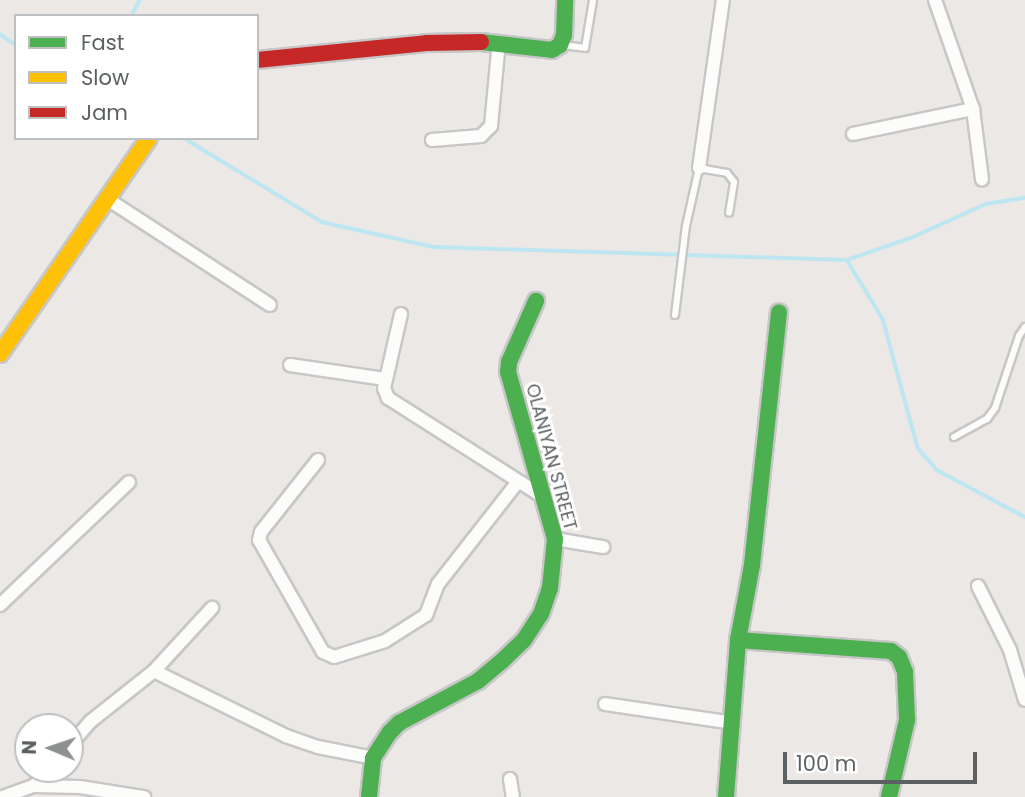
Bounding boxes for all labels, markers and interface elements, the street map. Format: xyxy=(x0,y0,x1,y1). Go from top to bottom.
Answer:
legend xyxy=(14,14,259,140)
text: Fast xyxy=(81,28,124,57)
text: Slow xyxy=(81,63,129,92)
text: Jam xyxy=(81,98,128,127)
street label: OLANIYAN STREET xyxy=(521,381,581,533)
north arrow xyxy=(14,713,84,783)
scale bar xyxy=(787,738,981,782)
text: N xyxy=(16,740,43,755)
text: 100 m xyxy=(796,749,856,778)

